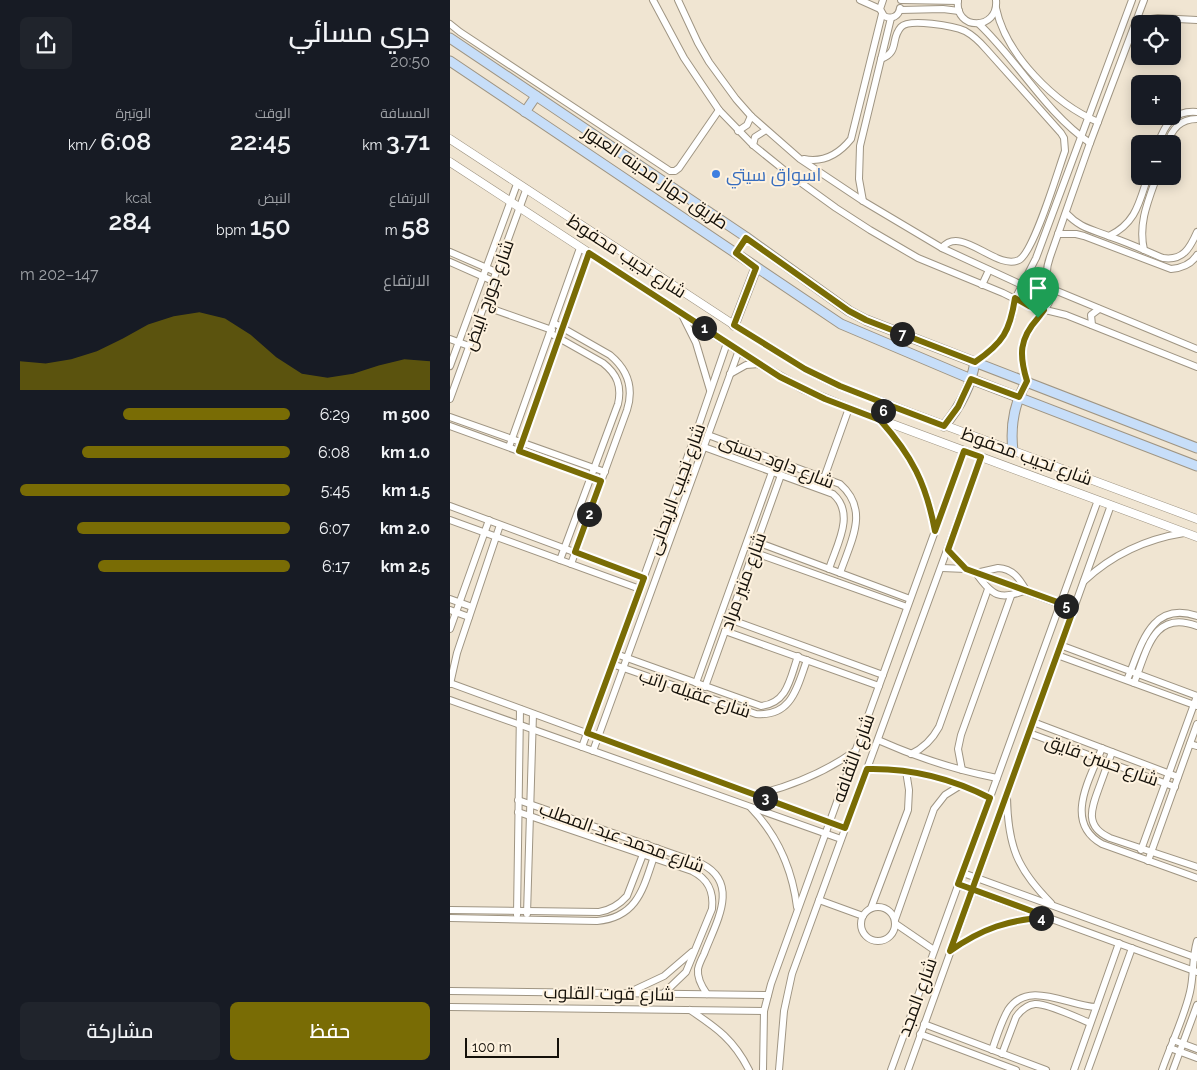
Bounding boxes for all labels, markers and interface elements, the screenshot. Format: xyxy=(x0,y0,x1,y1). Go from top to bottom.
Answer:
map controls xyxy=(1131,15,1181,185)
button: locate xyxy=(1131,15,1181,65)
text: جري مسائي xyxy=(289,16,430,49)
button: share xyxy=(20,17,72,69)
text: 20:50 xyxy=(390,52,430,71)
button: + xyxy=(1131,75,1181,125)
text: الوتيرة xyxy=(115,105,151,121)
text: الوقت xyxy=(255,105,291,121)
text: المسافة xyxy=(380,105,430,121)
street label: طريق جهاز مدينه العبور xyxy=(578,120,732,235)
text: 6:08 xyxy=(100,126,151,156)
text: 22:45 xyxy=(230,126,291,156)
text: 3.71 xyxy=(386,126,430,156)
button: − xyxy=(1131,135,1181,185)
text: /km xyxy=(68,137,100,153)
text: km xyxy=(362,137,386,153)
place label: اسواق سيتي xyxy=(726,164,821,189)
marker: اسواق سيتي xyxy=(710,168,722,180)
text: kcal xyxy=(125,190,151,206)
text: النبض xyxy=(258,190,291,206)
text: الارتفاع xyxy=(389,190,430,206)
text: 284 xyxy=(108,206,151,236)
street label: شارع نجيب محفوظ xyxy=(562,210,690,304)
text: 150 xyxy=(250,211,291,241)
text: 58 xyxy=(401,211,430,241)
text: bpm xyxy=(216,222,250,238)
text: m xyxy=(385,222,401,238)
street label: شارع جورج ابيض xyxy=(458,237,520,354)
text: 147–202 m xyxy=(20,265,98,284)
pin xyxy=(1017,267,1059,318)
text: الارتفاع xyxy=(383,271,430,290)
icon: arrive xyxy=(1024,274,1052,302)
pin: 1 xyxy=(692,316,716,340)
text: 1 xyxy=(701,320,708,336)
pin: 7 xyxy=(890,322,914,346)
text: 7 xyxy=(899,326,906,342)
pin: 6 xyxy=(870,398,896,424)
text: 6 xyxy=(879,403,888,419)
text: 6:29 xyxy=(320,405,350,424)
text: 500 m xyxy=(383,405,430,424)
street label: شارع نجيب الريحانى xyxy=(643,421,711,558)
street label: شارع نجيب محفوظ xyxy=(958,423,1095,491)
street label: شارع داود حسنى xyxy=(716,429,838,494)
text: 6:08 xyxy=(318,443,350,462)
text: 1.0 km xyxy=(381,443,430,462)
text: 5:45 xyxy=(321,481,350,500)
text: 1.5 km xyxy=(382,481,430,500)
pin: 2 xyxy=(576,502,602,526)
text: 2 xyxy=(586,506,593,522)
text: 6:07 xyxy=(319,519,350,538)
text: 2.0 km xyxy=(380,519,430,538)
street label: شارع منير مراد xyxy=(716,529,772,633)
text: 6:17 xyxy=(322,557,350,576)
text: 2.5 km xyxy=(381,557,430,576)
pin: 5 xyxy=(1054,594,1078,618)
text: 5 xyxy=(1063,598,1070,614)
street label: شارع عقيله راتب xyxy=(636,664,754,724)
street label: شارع الثقافه xyxy=(827,711,881,806)
street label: شارع حسن فايق xyxy=(1042,730,1161,792)
pin: 3 xyxy=(752,786,778,810)
text: 3 xyxy=(762,790,769,806)
street label: شارع محمد عبد المطلب xyxy=(536,797,707,879)
pin: 4 xyxy=(1028,906,1054,930)
text: 4 xyxy=(1038,910,1046,926)
street label: شارع المجد xyxy=(893,955,943,1040)
street label: شارع قوت القلوب xyxy=(543,981,675,1007)
button: مشاركة xyxy=(20,1002,220,1060)
button: حفظ xyxy=(230,1002,430,1060)
scale bar xyxy=(465,1035,559,1058)
text: 100 m xyxy=(472,1039,512,1055)

